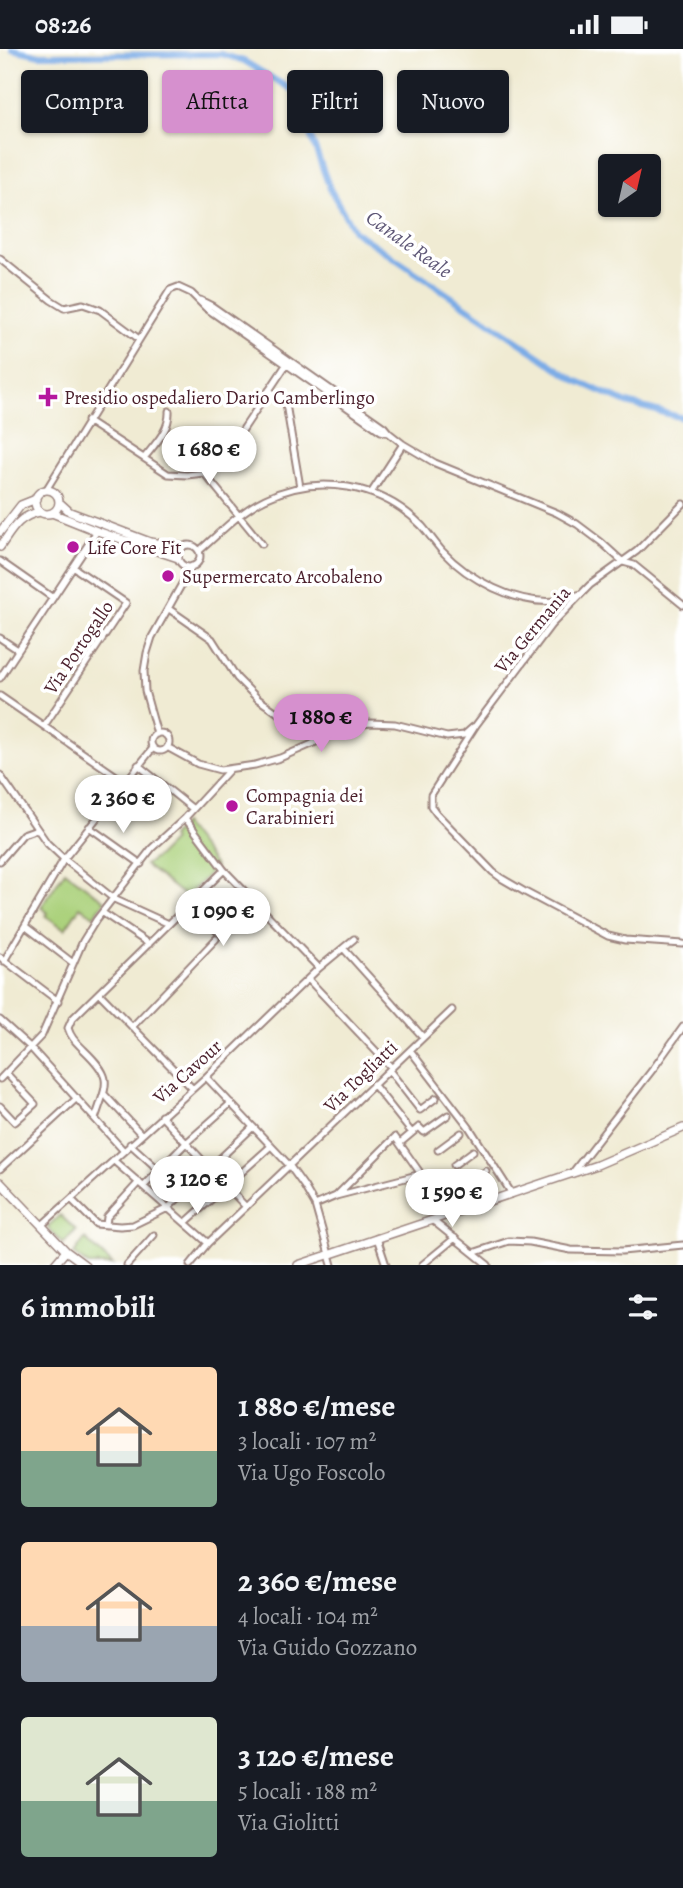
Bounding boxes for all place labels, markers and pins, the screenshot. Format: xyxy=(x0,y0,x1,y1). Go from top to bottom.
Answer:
place label: Presidio ospedaliero Dario Camberlingo xyxy=(64,385,375,411)
marker: Presidio ospedaliero Dario Camberlingo xyxy=(38,387,58,407)
pin: 1 680 € xyxy=(144,427,274,486)
place label: Life Core Fit xyxy=(87,535,182,561)
marker: Life Core Fit xyxy=(65,539,81,555)
place label: Supermercato Arcobaleno xyxy=(182,564,382,590)
marker: Supermercato Arcobaleno xyxy=(160,568,176,584)
pin: 1 880 € xyxy=(256,695,386,754)
pin: 2 360 € xyxy=(58,775,188,835)
place label: Compagnia dei Carabinieri xyxy=(246,783,364,831)
marker: Compagnia dei Carabinieri xyxy=(224,798,240,814)
pin: 1 090 € xyxy=(158,888,288,948)
pin: 3 120 € xyxy=(132,1157,262,1216)
pin: 1 590 € xyxy=(387,1169,517,1229)

